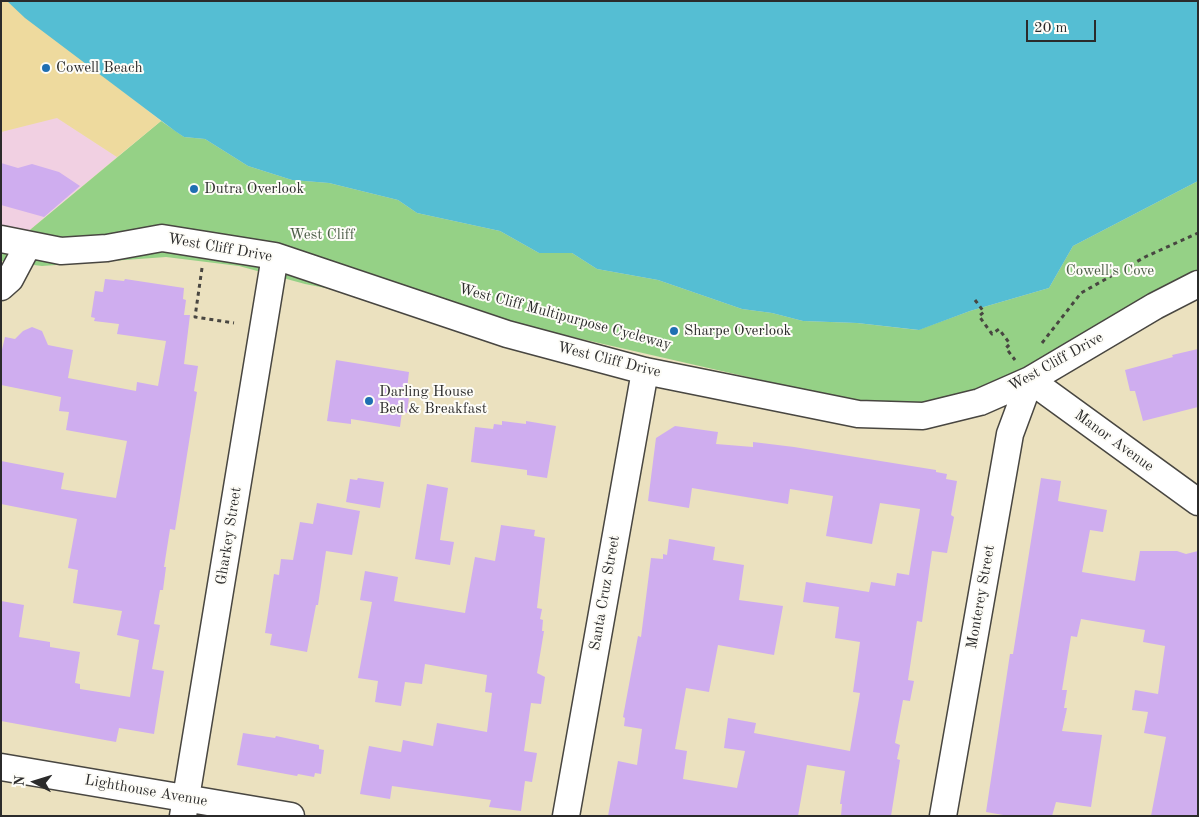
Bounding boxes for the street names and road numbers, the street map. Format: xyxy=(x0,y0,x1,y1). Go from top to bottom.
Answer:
street label: West Cliff Drive xyxy=(166,230,274,266)
street label: West Cliff Multipurpose Cycleway xyxy=(457,280,673,354)
street label: West Cliff Drive xyxy=(1005,329,1107,395)
street label: West Cliff Drive xyxy=(556,338,662,382)
street label: Manor Avenue xyxy=(1071,406,1157,476)
street label: Gharkey Street xyxy=(212,486,246,586)
street label: Santa Cruz Street xyxy=(586,534,624,652)
street label: Monterey Street xyxy=(963,544,999,650)
street label: Lighthouse Avenue xyxy=(83,771,209,811)

